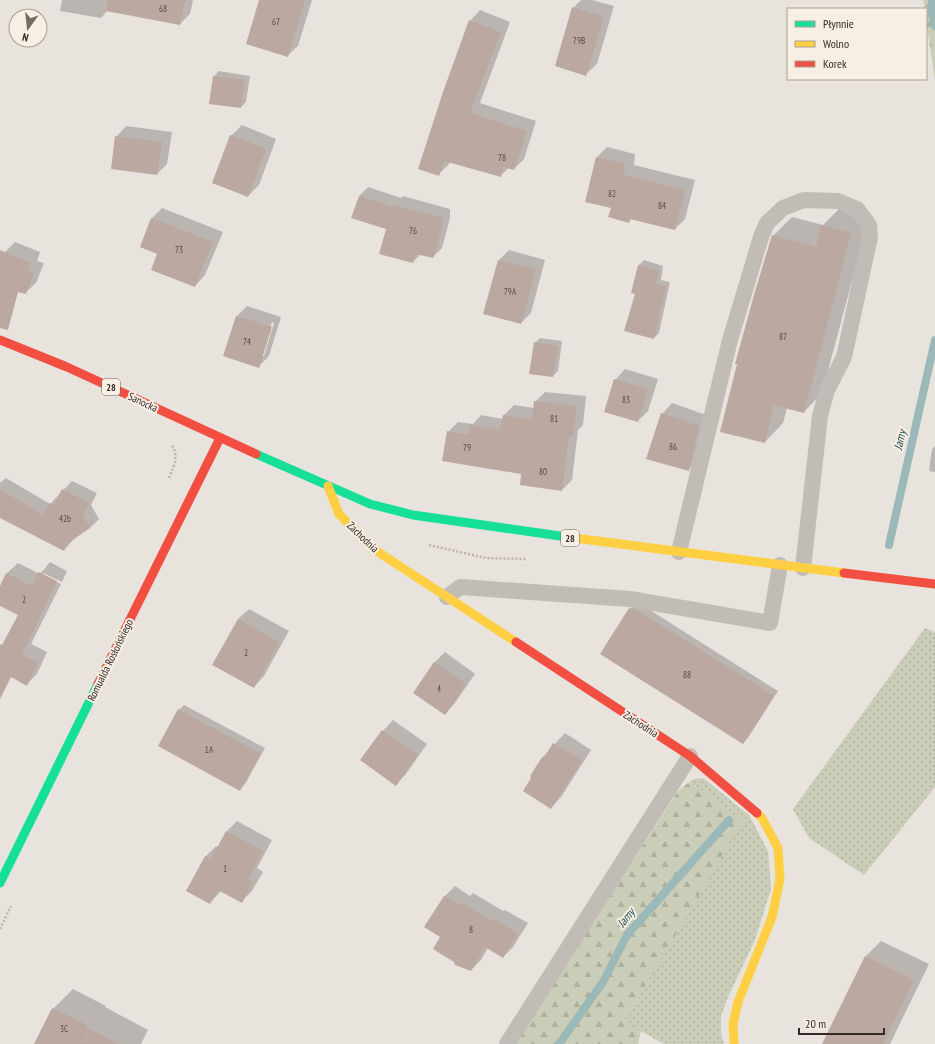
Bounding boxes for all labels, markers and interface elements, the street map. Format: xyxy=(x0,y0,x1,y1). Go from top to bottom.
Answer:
house number: 68 xyxy=(159,3,167,14)
north arrow xyxy=(8,8,48,48)
legend xyxy=(787,8,927,80)
house number: 67 xyxy=(272,16,280,27)
text: Płynnie xyxy=(823,16,854,31)
text: N xyxy=(21,30,30,45)
house number: 79B xyxy=(573,35,585,46)
text: Wolno xyxy=(823,36,849,51)
text: Korek xyxy=(823,56,847,71)
house number: 78 xyxy=(498,152,506,163)
house number: 82 xyxy=(608,188,616,199)
house number: 84 xyxy=(658,200,666,211)
house number: 76 xyxy=(409,225,417,236)
house number: 73 xyxy=(175,244,183,255)
house number: 79A xyxy=(504,286,517,297)
house number: 87 xyxy=(779,331,787,342)
house number: 74 xyxy=(243,336,251,347)
road number: 28 xyxy=(102,379,120,395)
street label: Sanocka xyxy=(126,389,160,415)
house number: 83 xyxy=(622,394,630,405)
house number: 81 xyxy=(550,413,558,424)
water label: Jamy xyxy=(890,427,909,452)
house number: 86 xyxy=(669,441,677,452)
house number: 79 xyxy=(463,442,471,453)
house number: 80 xyxy=(539,466,547,477)
house number: 42b xyxy=(59,513,71,524)
street label: Zachodnia xyxy=(344,518,382,556)
road number: 28 xyxy=(561,530,579,546)
house number: 2 xyxy=(22,594,26,605)
street label: Romualda Rosłońskiego xyxy=(84,616,136,703)
house number: 2 xyxy=(244,647,248,658)
house number: 88 xyxy=(683,669,691,680)
house number: 4 xyxy=(437,683,441,694)
street label: Zachodnia xyxy=(621,708,661,740)
house number: 1A xyxy=(205,744,214,755)
house number: 1 xyxy=(223,863,227,874)
water label: Jamy xyxy=(613,904,639,931)
house number: 8 xyxy=(469,924,473,935)
scale bar xyxy=(799,1010,884,1036)
text: 20 m xyxy=(805,1016,826,1031)
house number: 3C xyxy=(60,1023,68,1034)

